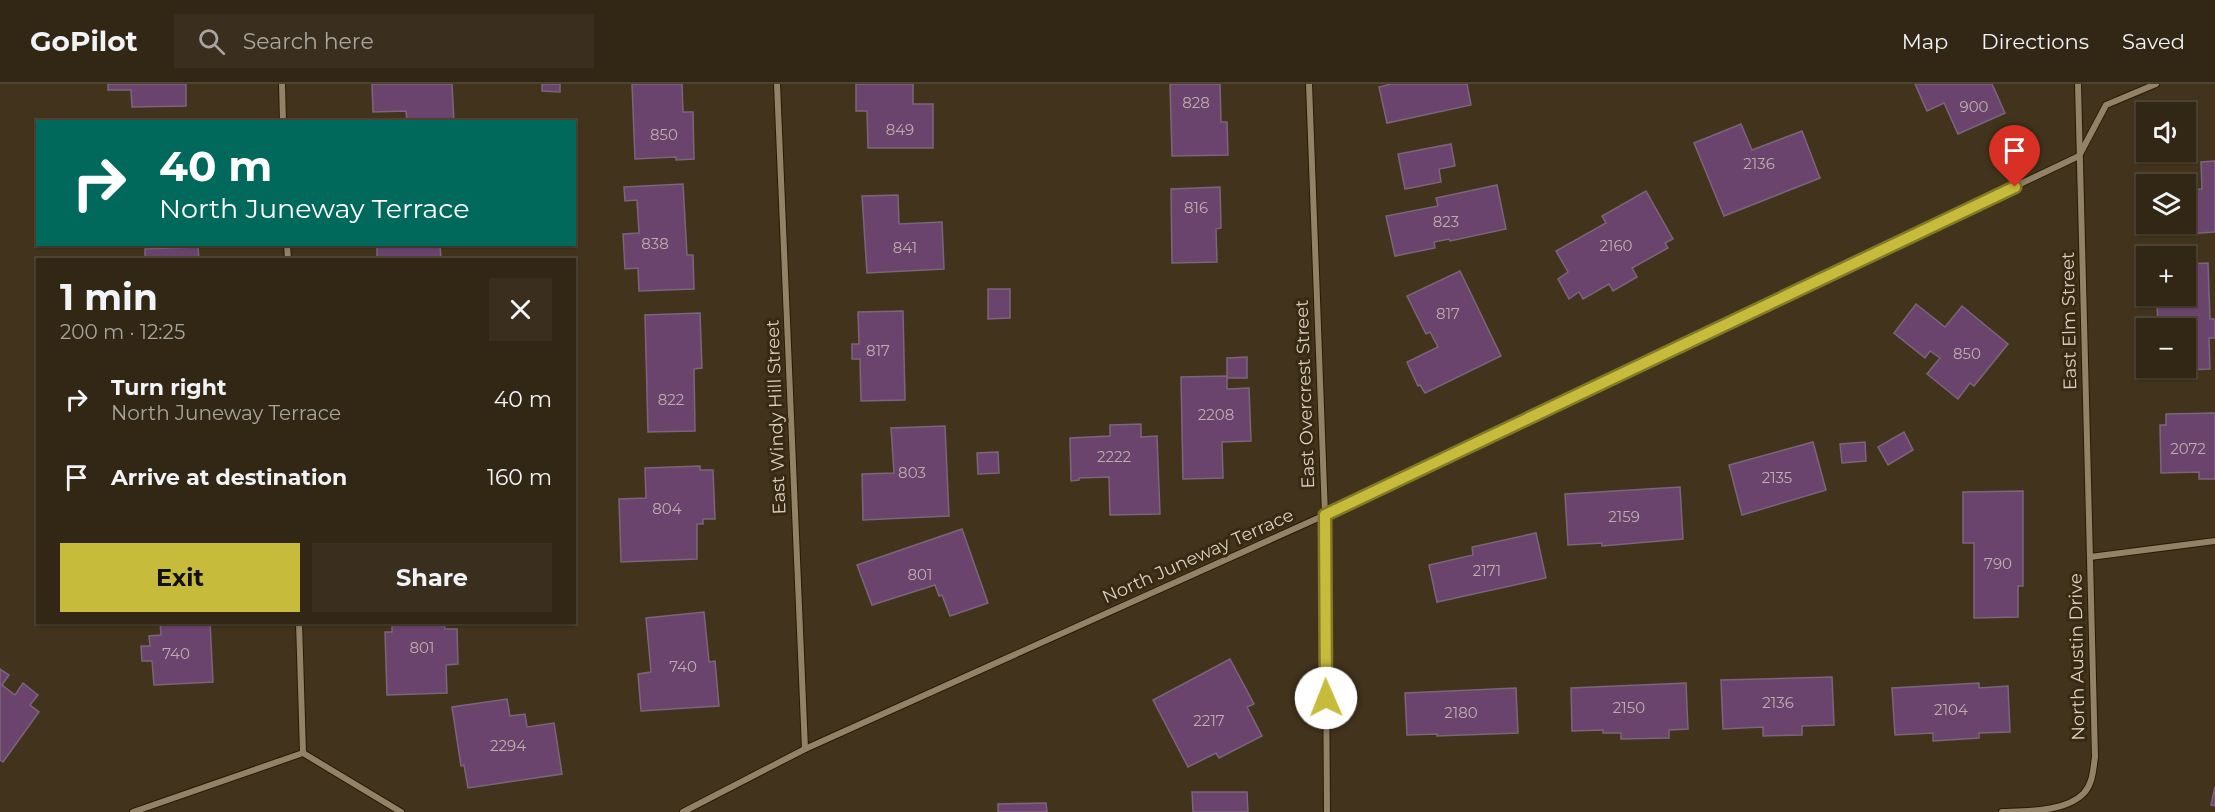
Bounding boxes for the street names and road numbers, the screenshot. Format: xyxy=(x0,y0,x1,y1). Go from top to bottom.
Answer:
street label: East Elm Street xyxy=(2057,252,2081,390)
street label: East Overcrest Street xyxy=(1291,299,1319,489)
street label: East Windy Hill Street xyxy=(762,319,790,515)
street label: North Juneway Terrace xyxy=(1099,504,1297,608)
street label: North Austin Drive xyxy=(2065,573,2089,741)

